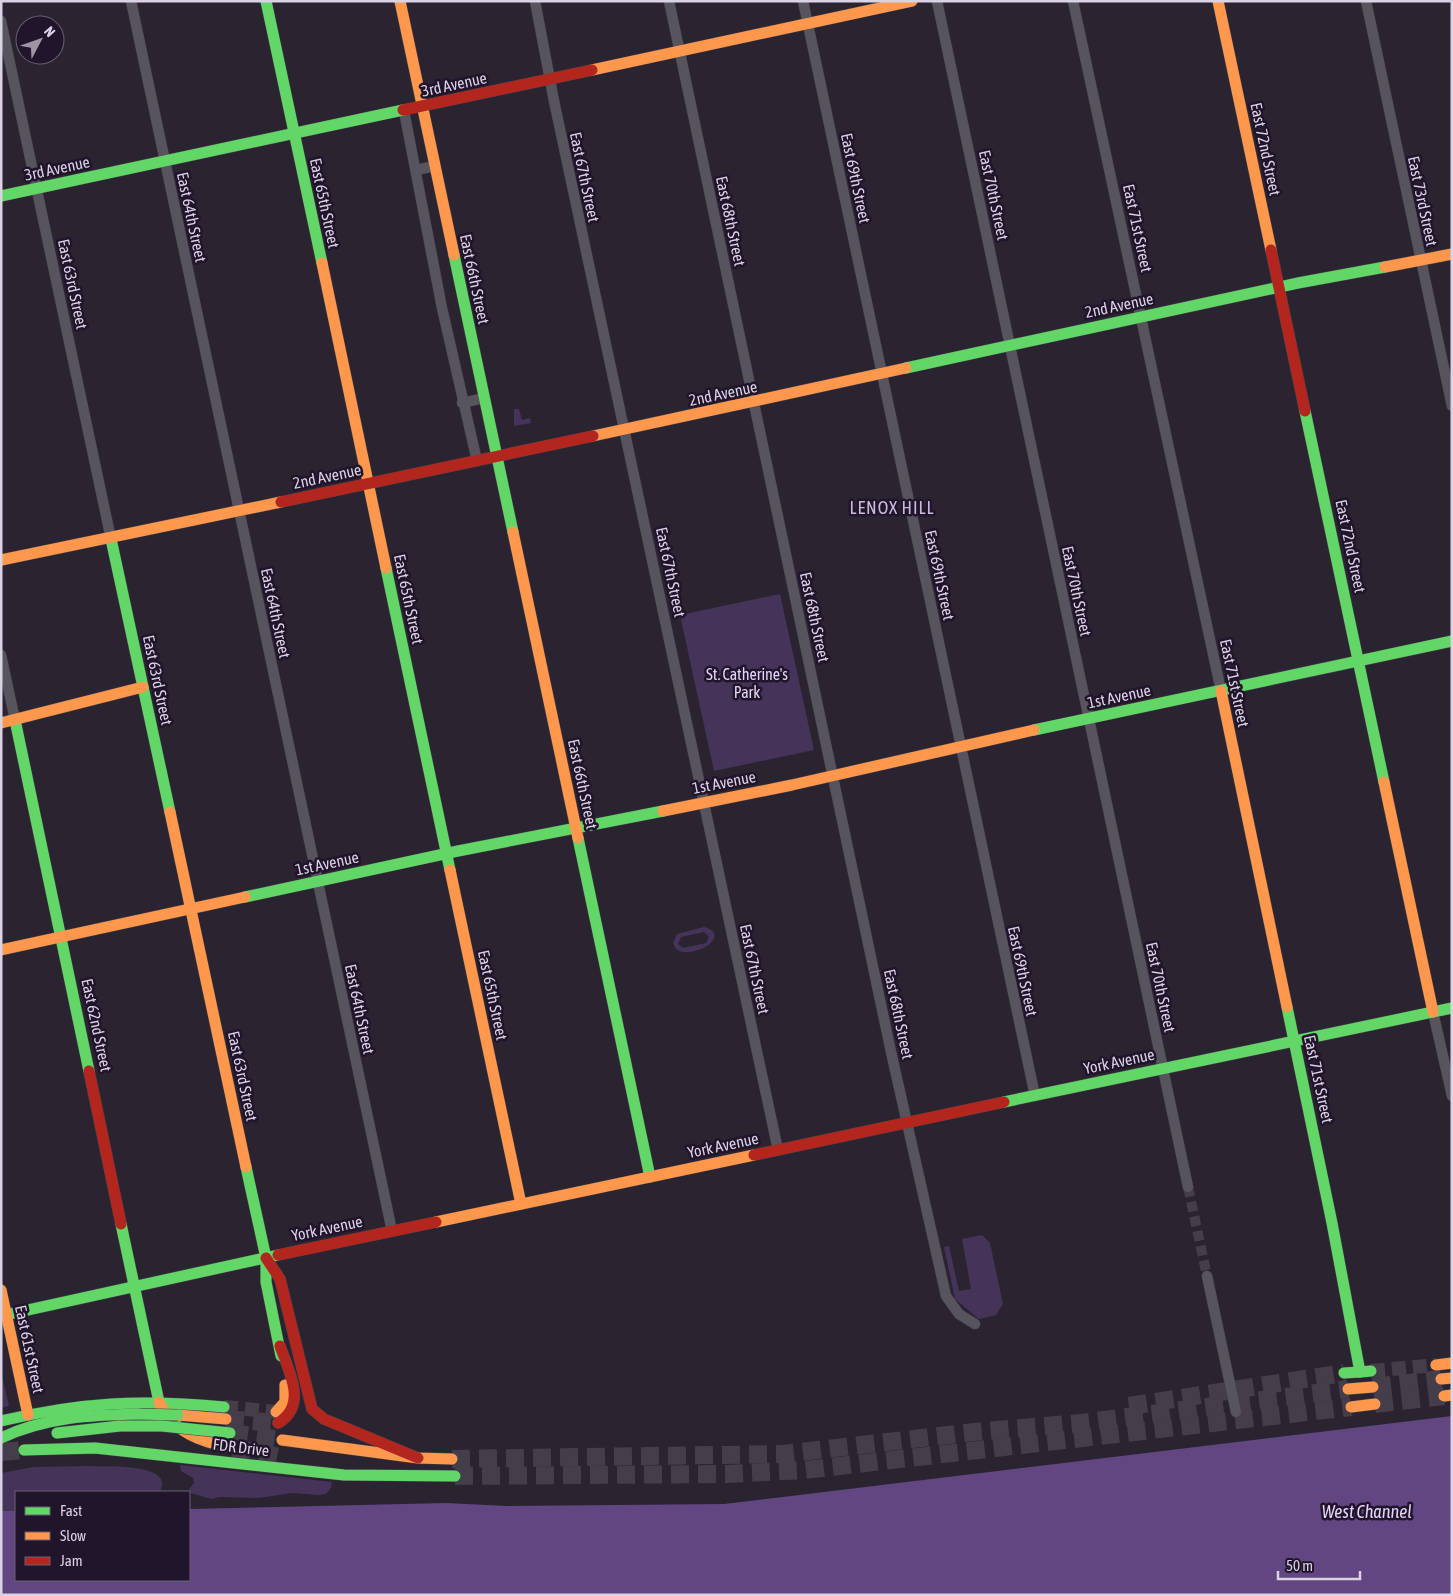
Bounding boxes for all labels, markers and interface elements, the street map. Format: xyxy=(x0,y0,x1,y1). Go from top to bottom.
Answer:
north arrow xyxy=(15,15,65,65)
text: N xyxy=(41,23,59,40)
street label: 3rd Avenue xyxy=(420,68,488,100)
street label: East 72nd Street xyxy=(1247,101,1285,197)
street label: East 67th Street xyxy=(567,130,603,224)
street label: East 69th Street xyxy=(838,131,874,225)
street label: East 70th Street xyxy=(976,148,1012,242)
street label: 3rd Avenue xyxy=(23,152,91,184)
street label: East 73rd Street xyxy=(1405,154,1441,248)
street label: East 65th Street xyxy=(307,156,343,250)
street label: East 64th Street xyxy=(174,170,210,264)
street label: East 68th Street xyxy=(713,174,749,268)
street label: East 71st Street xyxy=(1120,182,1156,274)
street label: East 66th Street xyxy=(457,232,493,326)
street label: East 63rd Street xyxy=(55,237,91,331)
street label: 2nd Avenue xyxy=(1083,289,1155,321)
street label: 2nd Avenue xyxy=(687,377,759,409)
street label: 2nd Avenue xyxy=(291,460,363,492)
district label: LENOX HILL xyxy=(849,497,935,518)
street label: East 72nd Street xyxy=(1332,498,1370,594)
street label: East 67th Street xyxy=(653,525,689,619)
street label: East 69th Street xyxy=(922,528,958,622)
street label: East 70th Street xyxy=(1059,544,1095,638)
street label: East 65th Street xyxy=(391,552,427,646)
street label: East 64th Street xyxy=(258,566,294,660)
street label: East 68th Street xyxy=(797,570,833,664)
street label: East 63rd Street xyxy=(140,633,176,727)
street label: East 71st Street xyxy=(1217,637,1253,729)
park label: St. Catherine's Park xyxy=(706,665,788,701)
street label: 1st Avenue xyxy=(1086,681,1152,711)
street label: East 66th Street xyxy=(565,737,601,831)
street label: 1st Avenue xyxy=(691,767,757,797)
street label: 1st Avenue xyxy=(294,848,360,878)
street label: East 67th Street xyxy=(737,922,773,1016)
street label: East 69th Street xyxy=(1005,924,1041,1018)
street label: East 70th Street xyxy=(1143,940,1179,1034)
street label: East 65th Street xyxy=(475,948,511,1042)
street label: East 64th Street xyxy=(342,962,378,1056)
street label: East 68th Street xyxy=(881,967,917,1061)
street label: East 62nd Street xyxy=(78,977,116,1073)
street label: East 63rd Street xyxy=(225,1029,261,1123)
street label: East 71st Street xyxy=(1301,1033,1337,1125)
street label: York Avenue xyxy=(1082,1045,1156,1077)
street label: York Avenue xyxy=(686,1129,760,1161)
street label: York Avenue xyxy=(290,1212,364,1244)
street label: East 61st Street xyxy=(12,1303,48,1395)
street label: FDR Drive xyxy=(212,1435,270,1459)
legend xyxy=(15,1491,190,1581)
water label: West Channel xyxy=(1322,1501,1412,1522)
text: Fast xyxy=(60,1502,82,1519)
text: Slow xyxy=(60,1527,86,1544)
scale bar xyxy=(1278,1548,1360,1580)
text: Jam xyxy=(60,1552,83,1569)
text: 50 m xyxy=(1286,1557,1313,1574)

